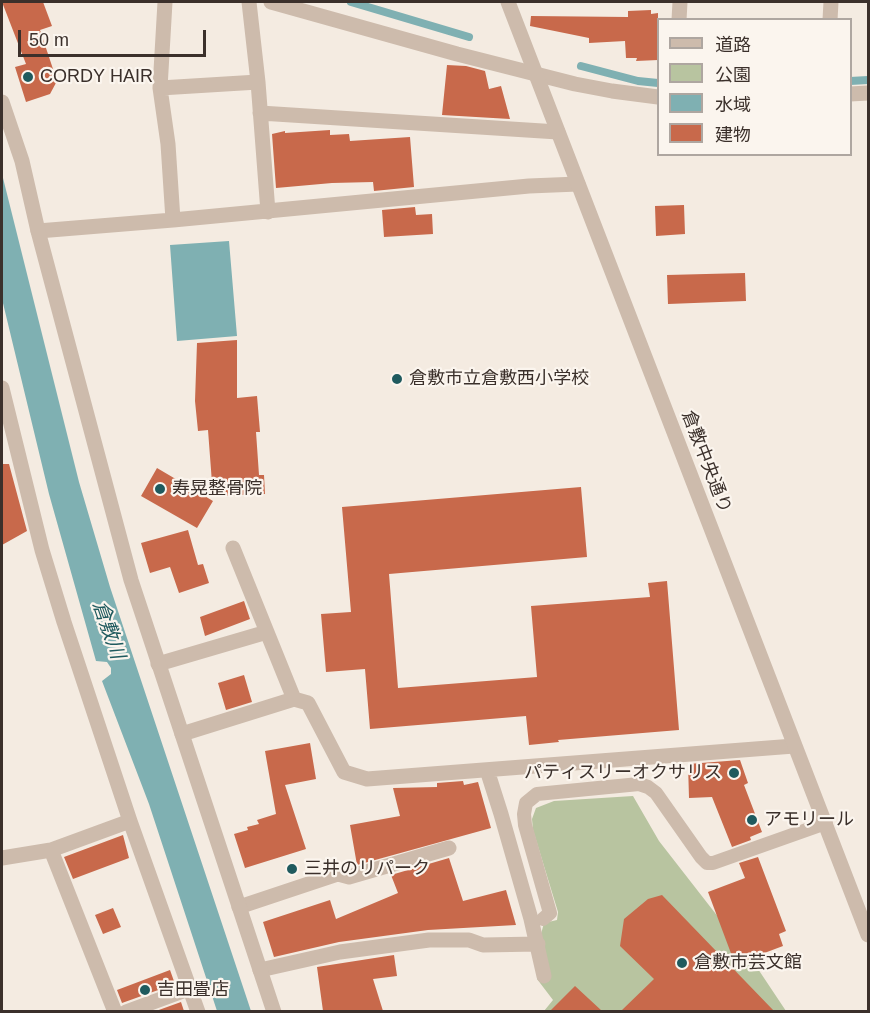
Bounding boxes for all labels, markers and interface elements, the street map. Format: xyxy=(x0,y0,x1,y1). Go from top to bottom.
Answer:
scale bar xyxy=(21,18,208,56)
legend xyxy=(657,18,852,156)
text: 50 m xyxy=(29,30,69,50)
text: 道路 xyxy=(715,35,751,55)
text: 公園 xyxy=(715,65,751,85)
place label: CORDY HAIR xyxy=(40,66,153,88)
marker: CORDY HAIR xyxy=(21,70,35,84)
text: 水域 xyxy=(715,95,751,115)
text: 建物 xyxy=(715,125,751,145)
place label: 倉敷市立倉敷西小学校 xyxy=(409,368,589,390)
marker: 倉敷市立倉敷西小学校 xyxy=(390,372,404,386)
street label: 倉敷中央通り xyxy=(677,408,735,516)
place label: 寿晃整骨院 xyxy=(172,478,262,500)
marker: 寿晃整骨院 xyxy=(153,482,167,496)
water label: 倉敷川 xyxy=(87,598,129,662)
place label: パティスリーオクサリス xyxy=(524,762,722,784)
marker: パティスリーオクサリス xyxy=(727,766,741,780)
place label: アモリール xyxy=(764,809,854,831)
marker: アモリール xyxy=(745,813,759,827)
place label: 三井のリパーク xyxy=(304,858,430,880)
marker: 三井のリパーク xyxy=(285,862,299,876)
place label: 倉敷市芸文館 xyxy=(694,952,802,974)
marker: 倉敷市芸文館 xyxy=(675,956,689,970)
place label: 吉田畳店 xyxy=(157,979,229,1001)
marker: 吉田畳店 xyxy=(138,983,152,997)

